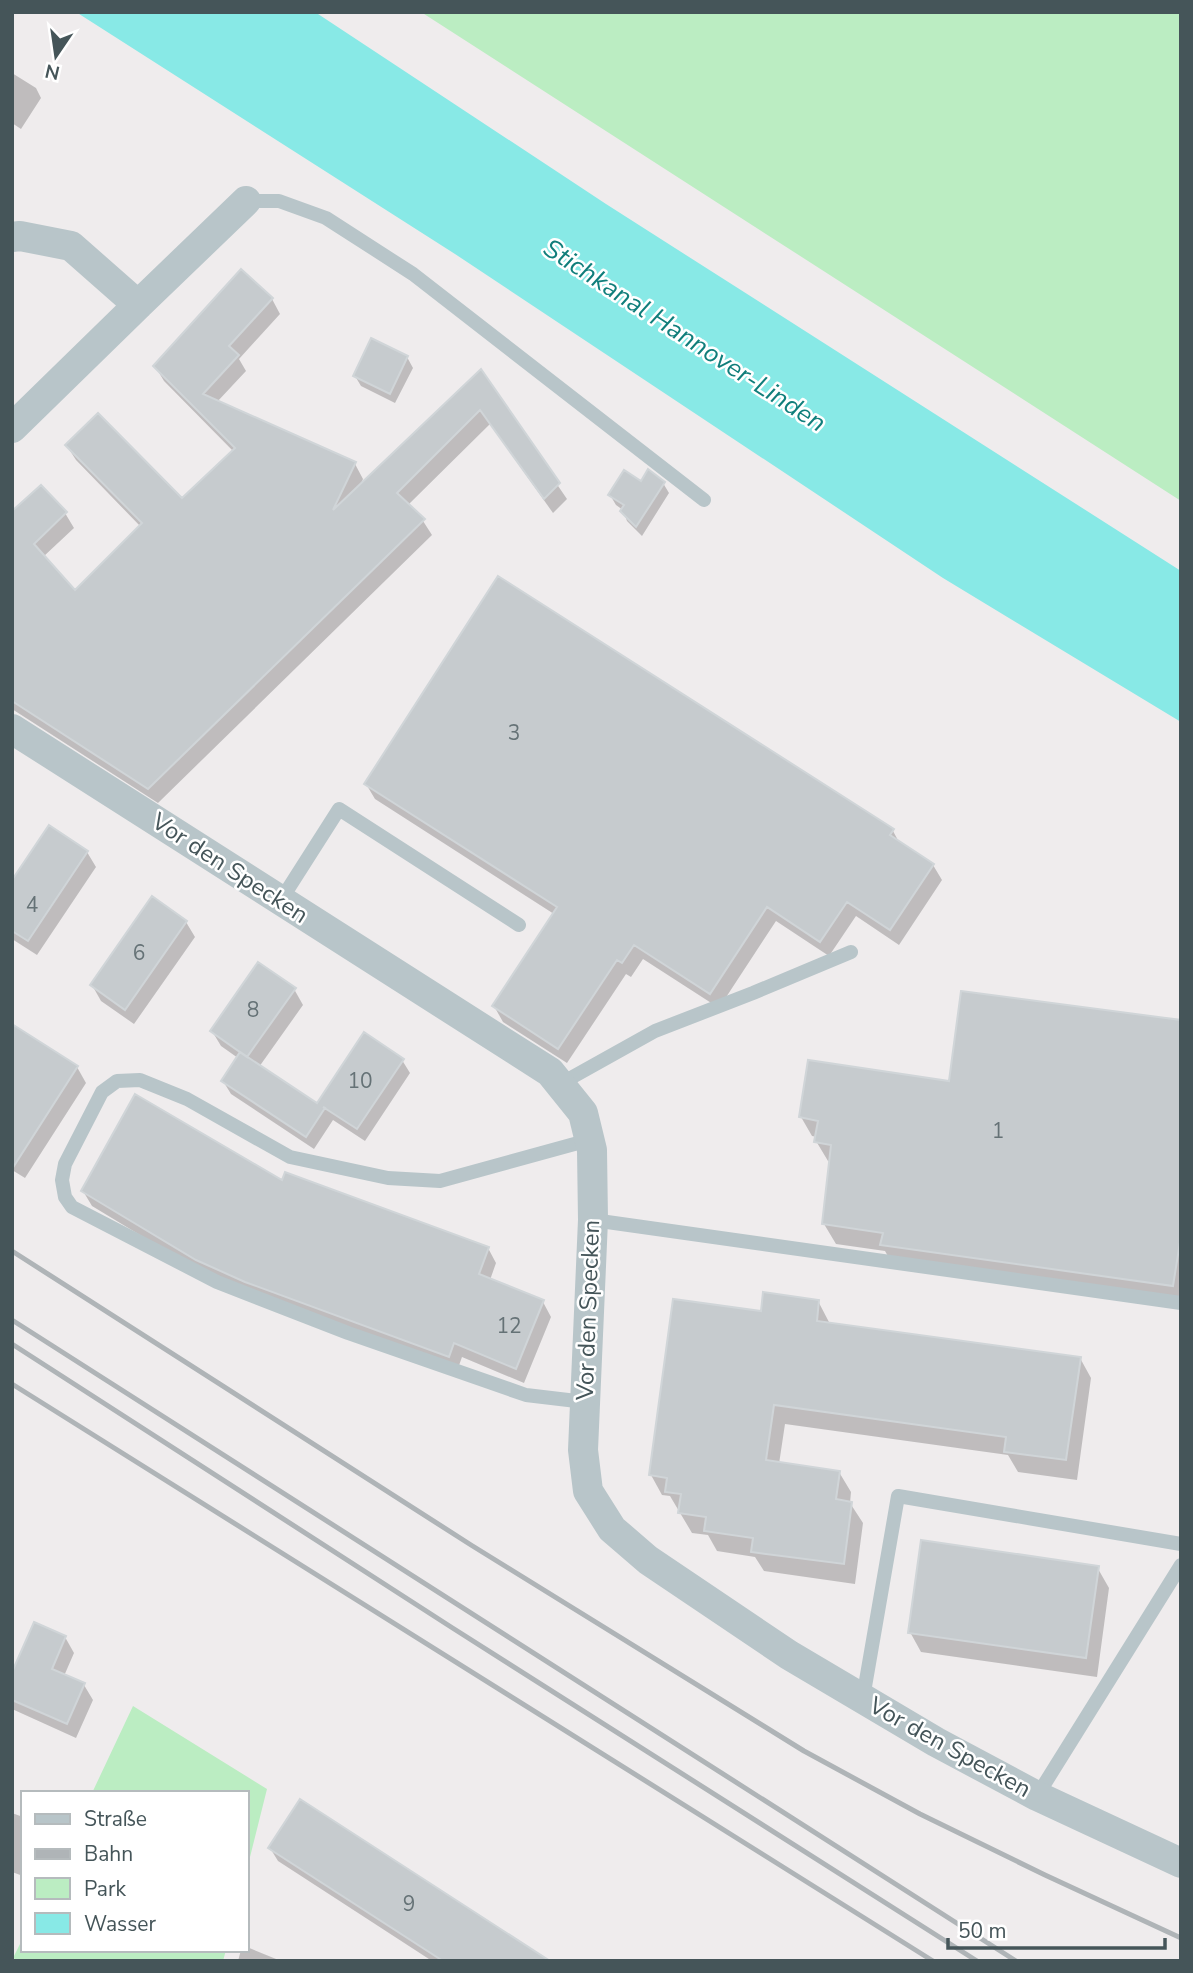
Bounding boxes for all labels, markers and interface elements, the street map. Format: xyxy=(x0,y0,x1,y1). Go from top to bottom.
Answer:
north arrow xyxy=(21,21,91,91)
text: N xyxy=(43,57,62,86)
water label: Stichkanal Hannover-Linden xyxy=(537,231,833,440)
house number: 3 xyxy=(508,719,520,747)
street label: Vor den Specken xyxy=(145,805,314,931)
house number: 4 xyxy=(26,891,38,919)
house number: 6 xyxy=(133,939,145,967)
house number: 8 xyxy=(247,996,259,1024)
house number: 10 xyxy=(347,1067,373,1095)
house number: 1 xyxy=(992,1117,1004,1145)
street label: Vor den Specken xyxy=(569,1219,607,1402)
house number: 12 xyxy=(496,1312,522,1340)
street label: Vor den Specken xyxy=(862,1689,1037,1805)
legend xyxy=(21,1791,248,1952)
text: Straße xyxy=(84,1805,147,1833)
text: Bahn xyxy=(84,1840,133,1868)
text: Park xyxy=(84,1875,126,1903)
house number: 9 xyxy=(403,1890,415,1918)
scale bar xyxy=(948,1906,1165,1950)
text: Wasser xyxy=(84,1910,156,1938)
text: 50 m xyxy=(958,1917,1007,1945)

